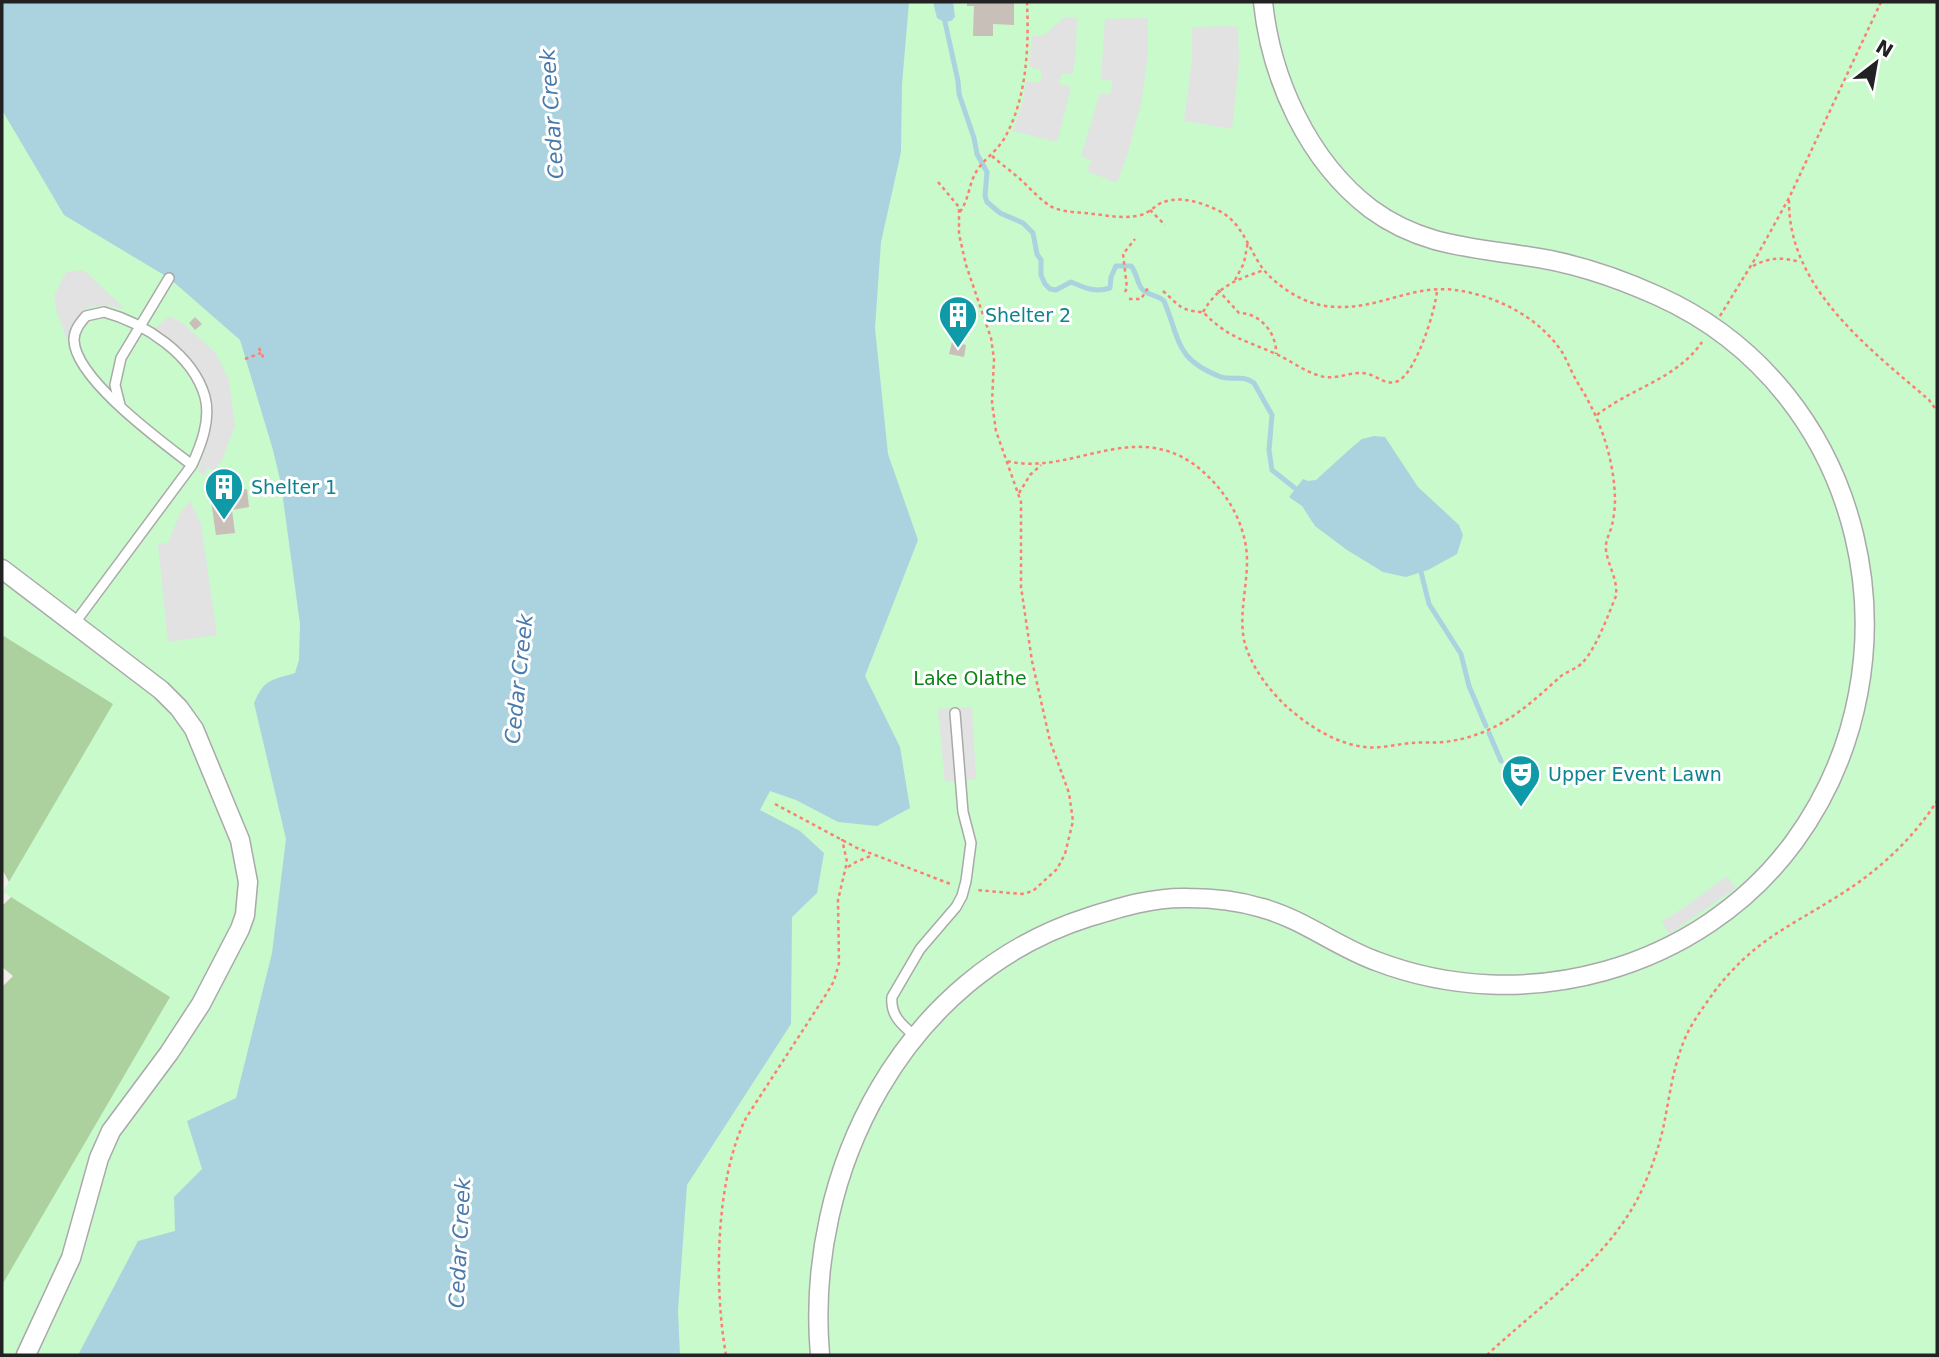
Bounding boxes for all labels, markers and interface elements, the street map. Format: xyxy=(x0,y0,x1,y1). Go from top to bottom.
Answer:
north arrow xyxy=(1841,28,1911,98)
text: N xyxy=(1872,35,1897,62)
water label: Cedar Creek xyxy=(535,47,569,180)
building icon: Shelter 2 xyxy=(937,294,979,349)
place label: Shelter 2 xyxy=(985,304,1071,326)
building icon: Shelter 1 xyxy=(203,466,245,521)
place label: Shelter 1 xyxy=(251,476,337,498)
water label: Cedar Creek xyxy=(500,612,538,745)
park label: Lake Olathe xyxy=(913,667,1027,689)
theatre icon: Upper Event Lawn xyxy=(1500,753,1542,808)
place label: Upper Event Lawn xyxy=(1548,763,1722,785)
water label: Cedar Creek xyxy=(445,1176,475,1309)

